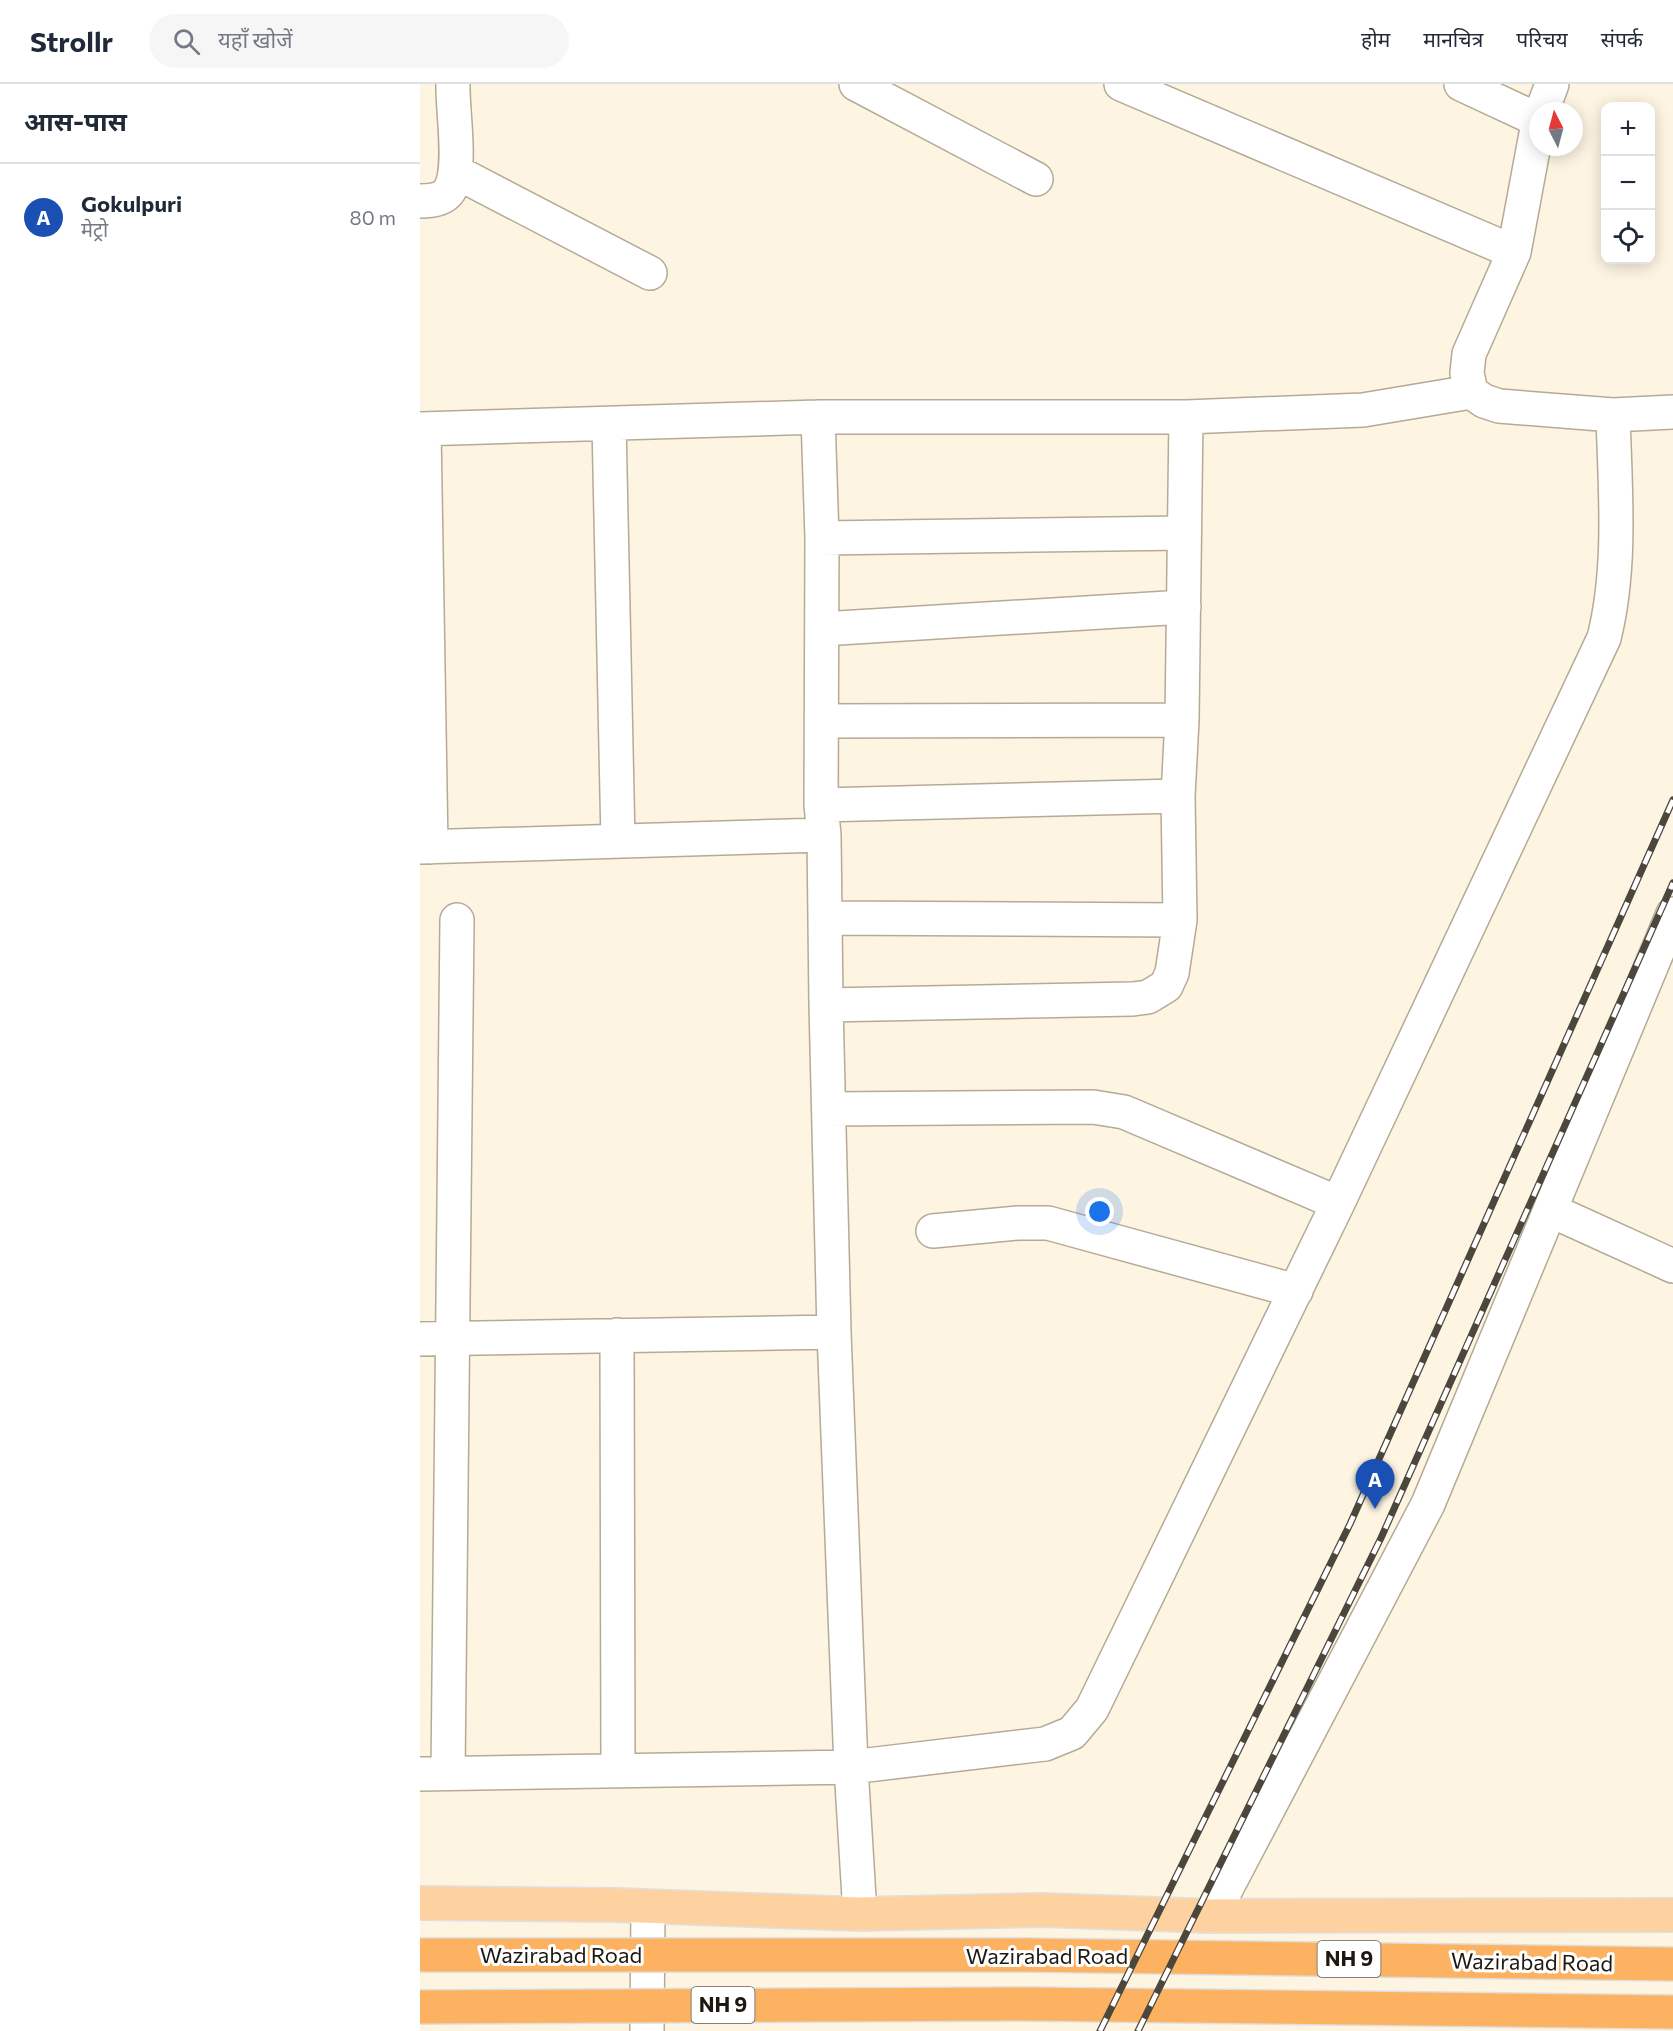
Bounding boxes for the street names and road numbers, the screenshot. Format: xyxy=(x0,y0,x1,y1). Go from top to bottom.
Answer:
street label: Wazirabad Road xyxy=(480,1941,642,1968)
road number: NH 9 xyxy=(1318,1941,1380,1977)
street label: Wazirabad Road xyxy=(966,1942,1128,1969)
street label: Wazirabad Road xyxy=(1451,1947,1613,1976)
road number: NH 9 xyxy=(692,1987,754,2023)

